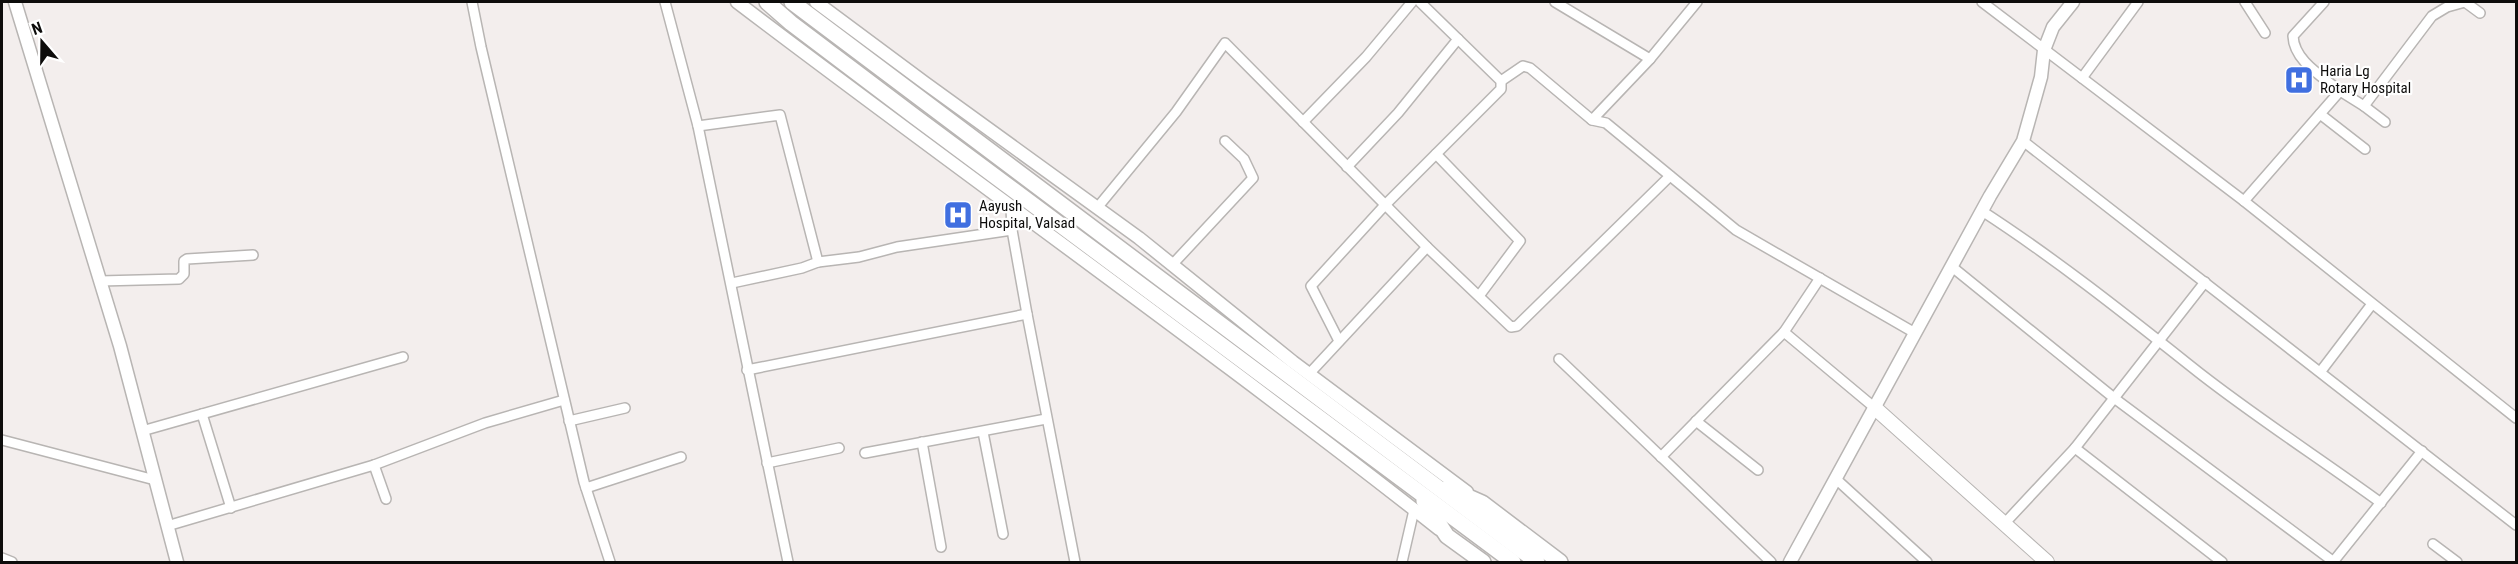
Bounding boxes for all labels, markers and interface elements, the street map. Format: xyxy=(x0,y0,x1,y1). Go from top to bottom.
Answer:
north arrow xyxy=(12,12,72,72)
text: N xyxy=(29,18,45,39)
place label: Haria Lg Rotary Hospital xyxy=(2320,62,2411,97)
hospital icon: Haria Lg Rotary Hospital xyxy=(2283,64,2315,96)
place label: Aayush Hospital, Valsad xyxy=(979,197,1075,232)
hospital icon: Aayush Hospital, Valsad xyxy=(942,199,974,231)

